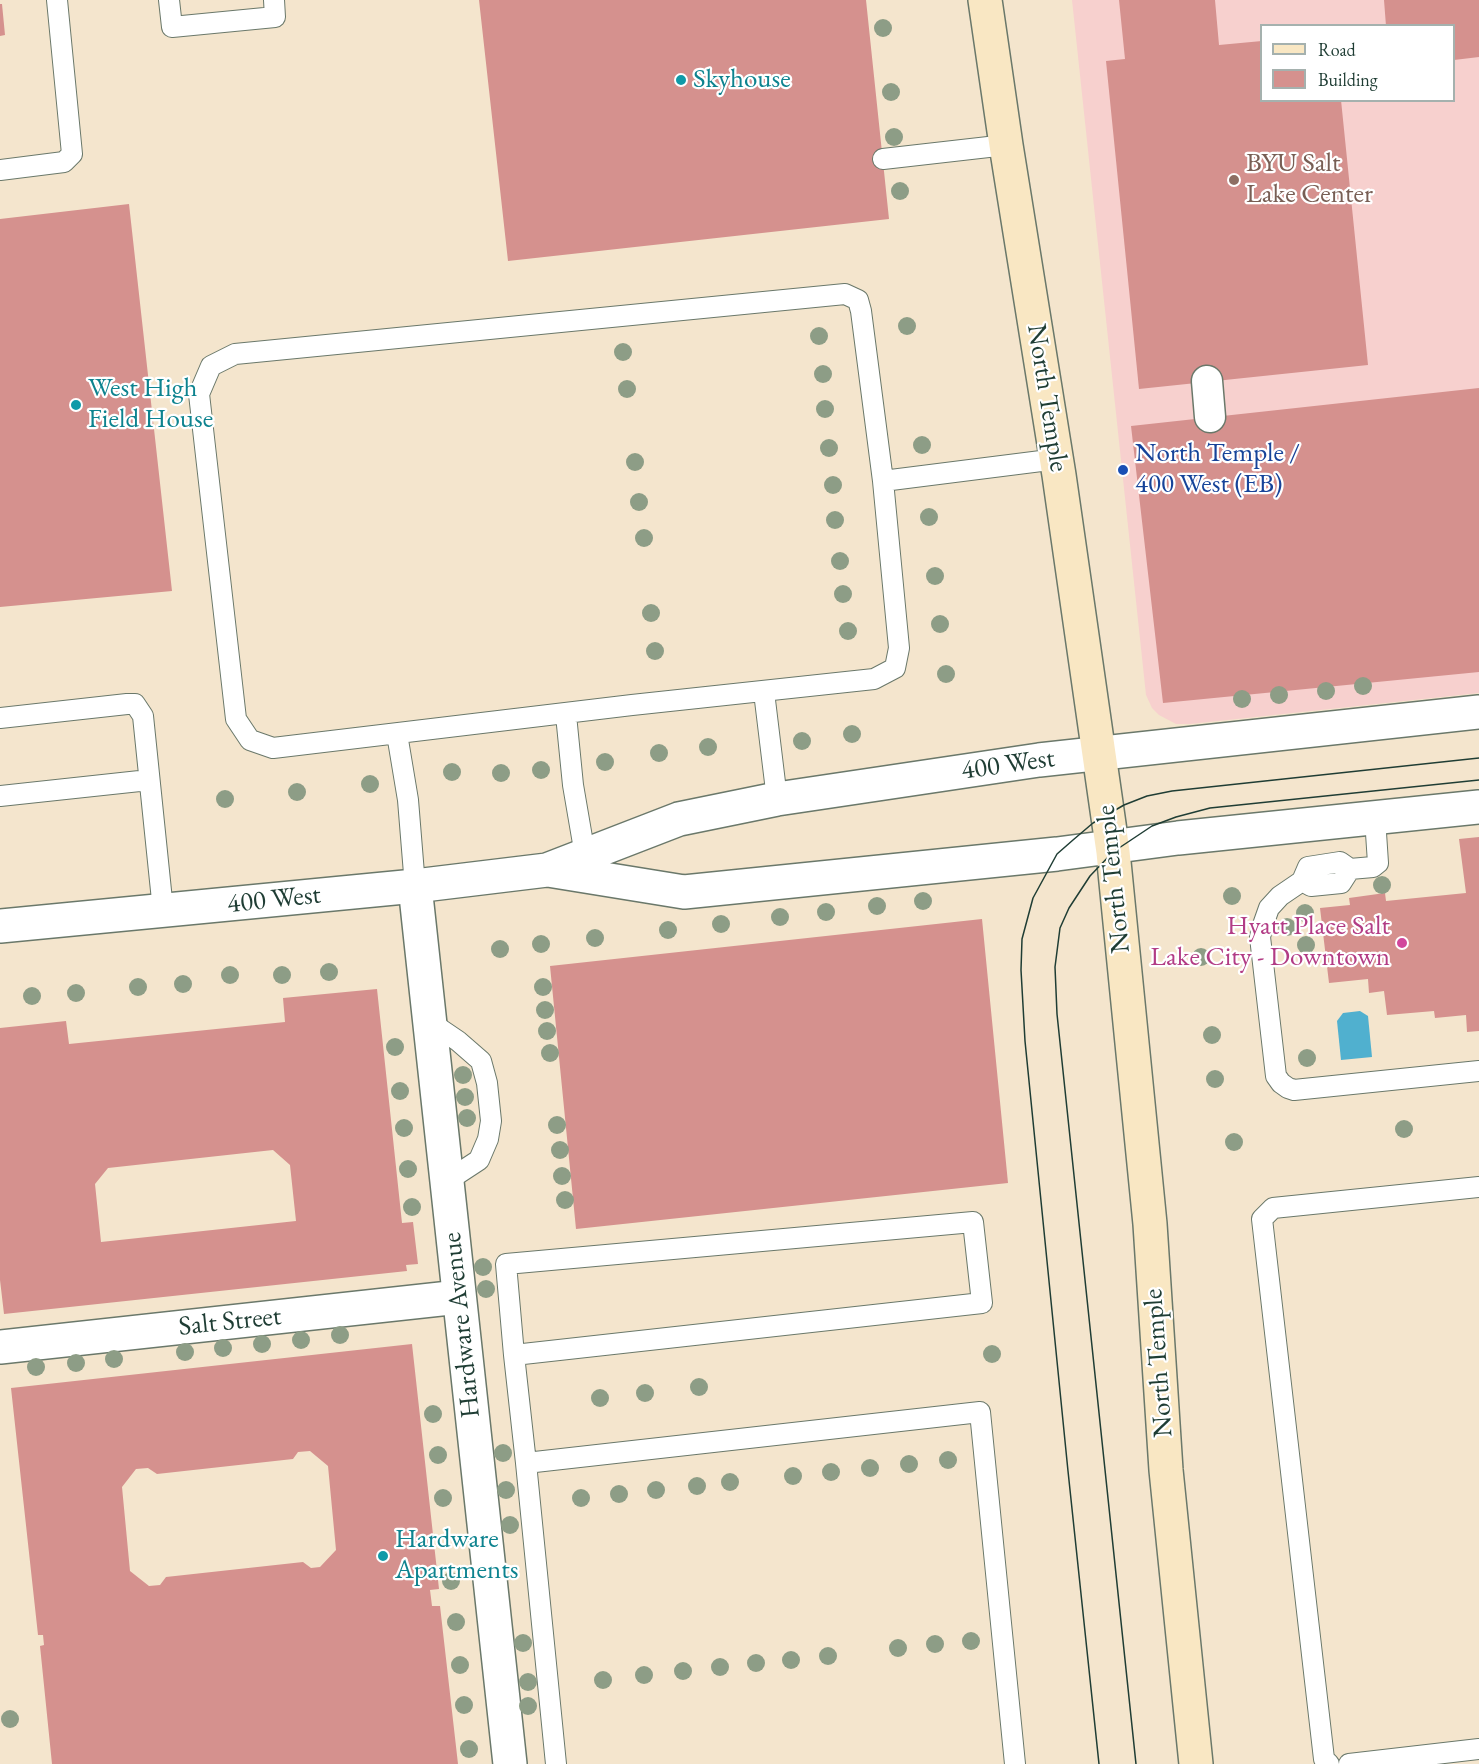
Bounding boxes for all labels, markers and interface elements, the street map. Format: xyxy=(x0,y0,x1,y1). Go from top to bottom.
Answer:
legend xyxy=(1260,24,1455,102)
text: Road xyxy=(1318,38,1356,61)
place label: Skyhouse xyxy=(693,64,791,96)
text: Building xyxy=(1318,68,1378,91)
marker: Skyhouse xyxy=(674,73,688,87)
place label: BYU Salt Lake Center xyxy=(1246,148,1373,211)
marker: BYU Salt Lake Center xyxy=(1227,173,1241,187)
street label: North Temple xyxy=(1019,322,1075,474)
place label: West High Field House xyxy=(88,373,213,436)
marker: West High Field House xyxy=(69,398,83,412)
place label: North Temple / 400 West (EB) xyxy=(1135,438,1300,501)
marker: North Temple / 400 West (EB) xyxy=(1116,463,1130,477)
street label: 400 West xyxy=(959,742,1057,788)
street label: North Temple xyxy=(1090,803,1138,955)
street label: 400 West xyxy=(226,879,322,921)
place label: Hyatt Place Salt Lake City - Downtown xyxy=(1150,911,1390,974)
marker: Hyatt Place Salt Lake City - Downtown xyxy=(1395,936,1409,950)
street label: Hardware Avenue xyxy=(436,1231,488,1419)
street label: North Temple xyxy=(1138,1288,1180,1438)
street label: Salt Street xyxy=(177,1301,283,1343)
place label: Hardware Apartments xyxy=(395,1524,518,1587)
marker: Hardware Apartments xyxy=(376,1549,390,1563)

